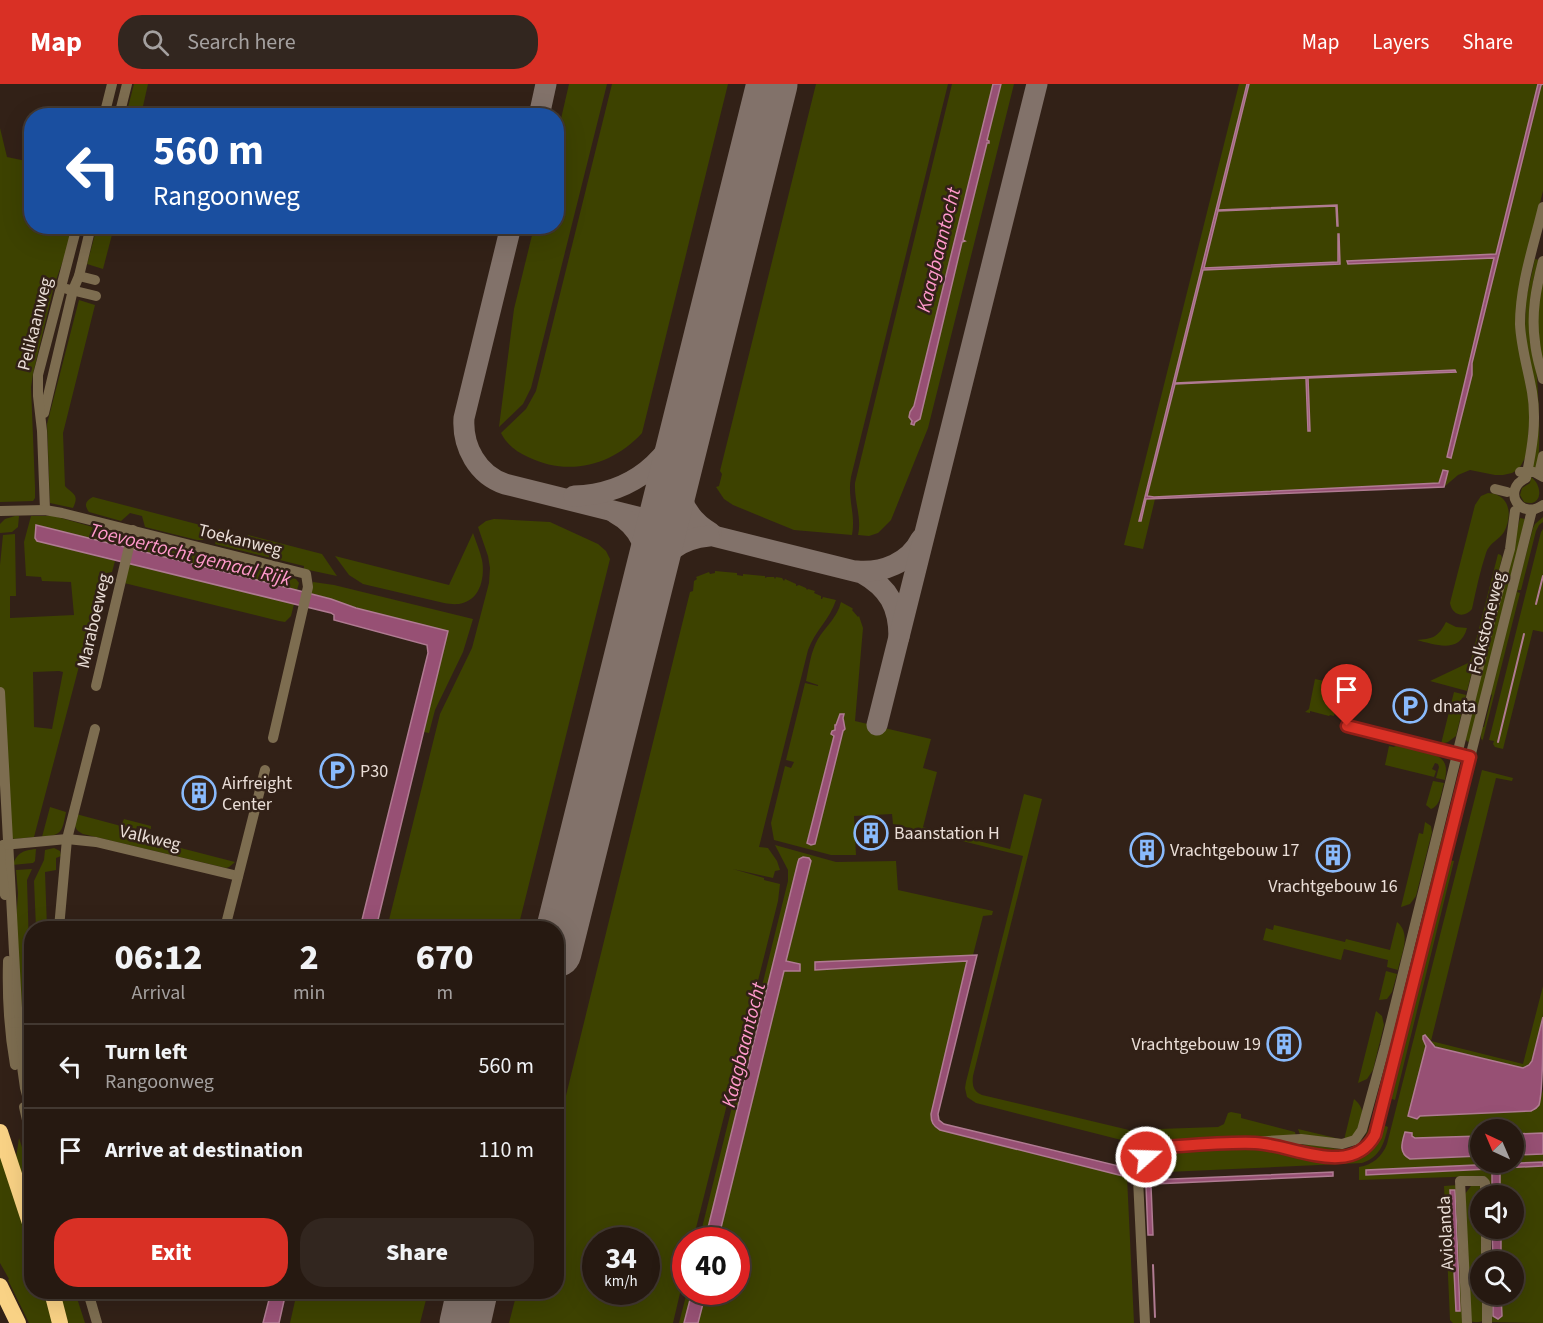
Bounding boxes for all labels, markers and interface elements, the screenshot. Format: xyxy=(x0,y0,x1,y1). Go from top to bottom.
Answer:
search box xyxy=(118,15,538,69)
text: Map xyxy=(30,22,82,62)
icon: search xyxy=(139,26,172,59)
text: Search here xyxy=(187,26,296,58)
text: Map xyxy=(1302,27,1339,57)
text: Layers xyxy=(1372,27,1429,57)
text: Share xyxy=(1462,27,1513,57)
text: 560 m xyxy=(153,121,264,181)
icon: left xyxy=(54,132,132,210)
text: Rangoonweg xyxy=(153,177,300,216)
water label: Kaagbaantocht xyxy=(910,184,968,315)
street label: Pelikaanweg xyxy=(11,275,59,373)
water label: Toevoertocht gemaal Rijk xyxy=(86,516,294,594)
street label: Toekanweg xyxy=(195,518,285,562)
street label: Folkstoneweg xyxy=(1462,569,1512,677)
street label: Maraboeweg xyxy=(71,571,117,671)
pin xyxy=(1321,664,1372,726)
icon: arrive xyxy=(1330,673,1363,706)
parking icon: dnata xyxy=(1392,688,1428,724)
place label: dnata xyxy=(1433,694,1476,719)
parking icon: P30 xyxy=(319,753,355,789)
place label: P30 xyxy=(360,759,388,784)
place label: Airfreight Center xyxy=(222,771,292,817)
building icon: Airfreight Center xyxy=(181,775,217,811)
building icon: Baanstation H xyxy=(853,815,889,851)
street label: Valkweg xyxy=(117,819,183,857)
place label: Baanstation H xyxy=(894,821,1000,846)
building icon: Vrachtgebouw 17 xyxy=(1129,832,1165,868)
building icon: Vrachtgebouw 16 xyxy=(1315,837,1351,873)
place label: Vrachtgebouw 17 xyxy=(1170,838,1299,863)
place label: Vrachtgebouw 16 xyxy=(1268,874,1398,899)
text: 06:12 xyxy=(114,932,203,983)
text: 2 xyxy=(300,932,319,983)
text: 670 xyxy=(416,932,474,983)
text: Arrival xyxy=(132,979,185,1007)
text: min xyxy=(293,979,325,1007)
text: m xyxy=(436,979,453,1007)
water label: Kaagbaantocht xyxy=(715,979,773,1110)
building icon: Vrachtgebouw 19 xyxy=(1266,1026,1302,1062)
place label: Vrachtgebouw 19 xyxy=(1132,1032,1261,1057)
text: Turn left xyxy=(105,1036,187,1068)
icon: left xyxy=(54,1050,87,1083)
text: 560 m xyxy=(479,1050,534,1082)
text: Rangoonweg xyxy=(105,1068,214,1096)
north arrow xyxy=(1470,1119,1524,1173)
map controls xyxy=(1470,1119,1524,1305)
position arrow xyxy=(1114,1125,1178,1189)
icon: arrive xyxy=(54,1134,87,1167)
text: Arrive at destination xyxy=(105,1134,303,1166)
text: 110 m xyxy=(479,1134,534,1166)
button: sound xyxy=(1470,1185,1524,1239)
street label: Aviolanda xyxy=(1432,1195,1460,1271)
button: Exit xyxy=(54,1218,288,1287)
button: Share xyxy=(300,1218,534,1287)
speed limit sign: 40 xyxy=(672,1227,750,1305)
text: 34 xyxy=(605,1237,637,1280)
button: search xyxy=(1470,1251,1524,1305)
text: km/h xyxy=(604,1271,638,1292)

